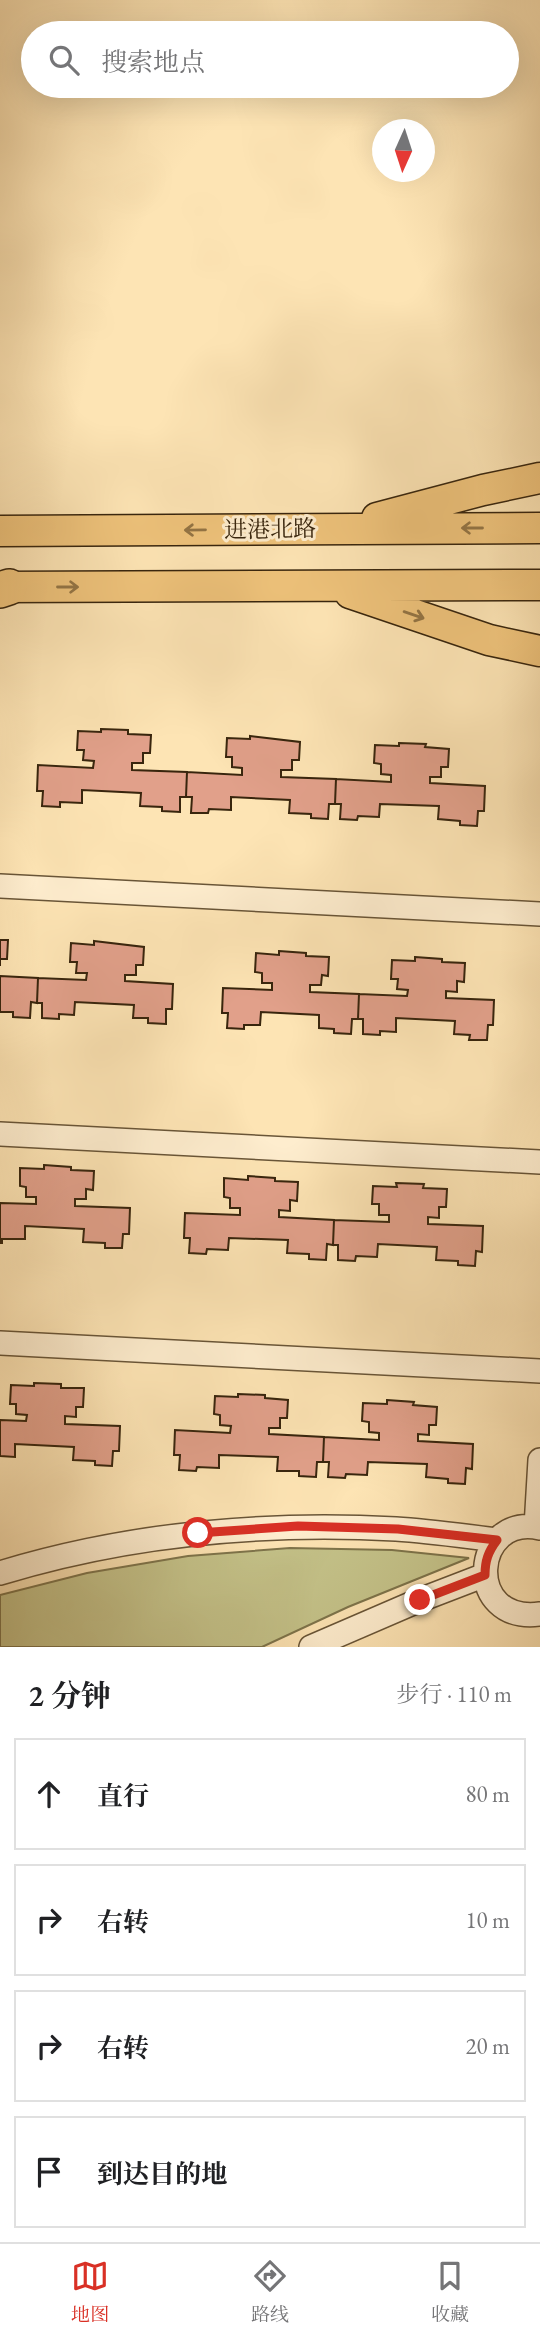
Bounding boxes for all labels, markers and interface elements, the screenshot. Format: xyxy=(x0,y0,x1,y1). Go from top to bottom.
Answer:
search box xyxy=(21,21,519,98)
icon: search xyxy=(45,41,83,79)
text: 搜索地点 xyxy=(101,45,205,79)
north arrow xyxy=(372,119,435,182)
street label: 进港北路 xyxy=(224,513,316,545)
one-way arrow xyxy=(461,521,484,535)
one-way arrow xyxy=(184,523,207,537)
one-way arrow xyxy=(56,580,79,594)
one-way arrow xyxy=(403,609,425,622)
route start xyxy=(182,1517,213,1548)
route end xyxy=(404,1584,435,1615)
text: 2 分钟 xyxy=(28,1676,111,1715)
text: 步行 · 110 m xyxy=(397,1679,512,1709)
icon: ahead xyxy=(30,1775,68,1813)
text: 直行 xyxy=(97,1779,149,1813)
text: 80 m xyxy=(465,1779,510,1809)
icon: right xyxy=(30,1901,68,1939)
text: 右转 xyxy=(97,1905,149,1939)
text: 10 m xyxy=(465,1905,510,1935)
icon: right xyxy=(30,2027,68,2065)
text: 右转 xyxy=(97,2031,149,2065)
text: 20 m xyxy=(465,2031,510,2061)
icon: arrive xyxy=(30,2153,68,2191)
text: 到达目的地 xyxy=(97,2157,227,2191)
tab: 地图 xyxy=(71,2257,109,2327)
tab: 路线 xyxy=(251,2257,289,2327)
tab: 收藏 xyxy=(431,2257,469,2327)

